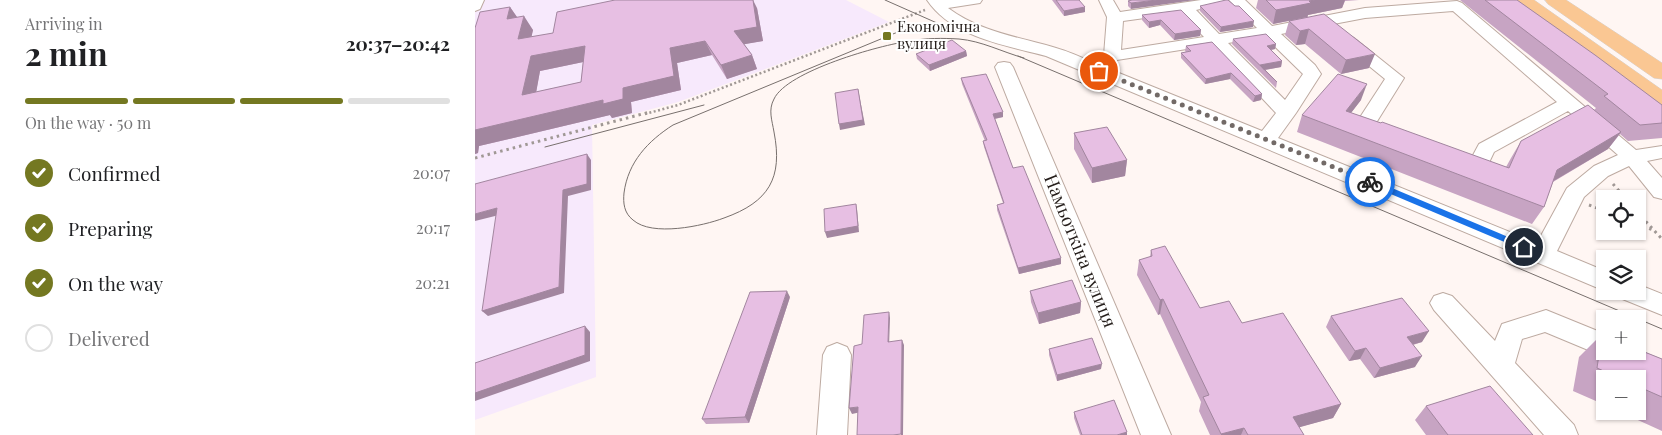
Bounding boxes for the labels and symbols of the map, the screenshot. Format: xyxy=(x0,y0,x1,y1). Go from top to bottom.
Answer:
place label: Економічна вулиця xyxy=(897,16,981,53)
marker: Економічна вулиця xyxy=(881,30,893,42)
pin xyxy=(1078,50,1120,92)
courier xyxy=(1345,157,1395,207)
street label: Намьоткіна вулиця xyxy=(1039,170,1123,331)
pin xyxy=(1503,226,1545,268)

